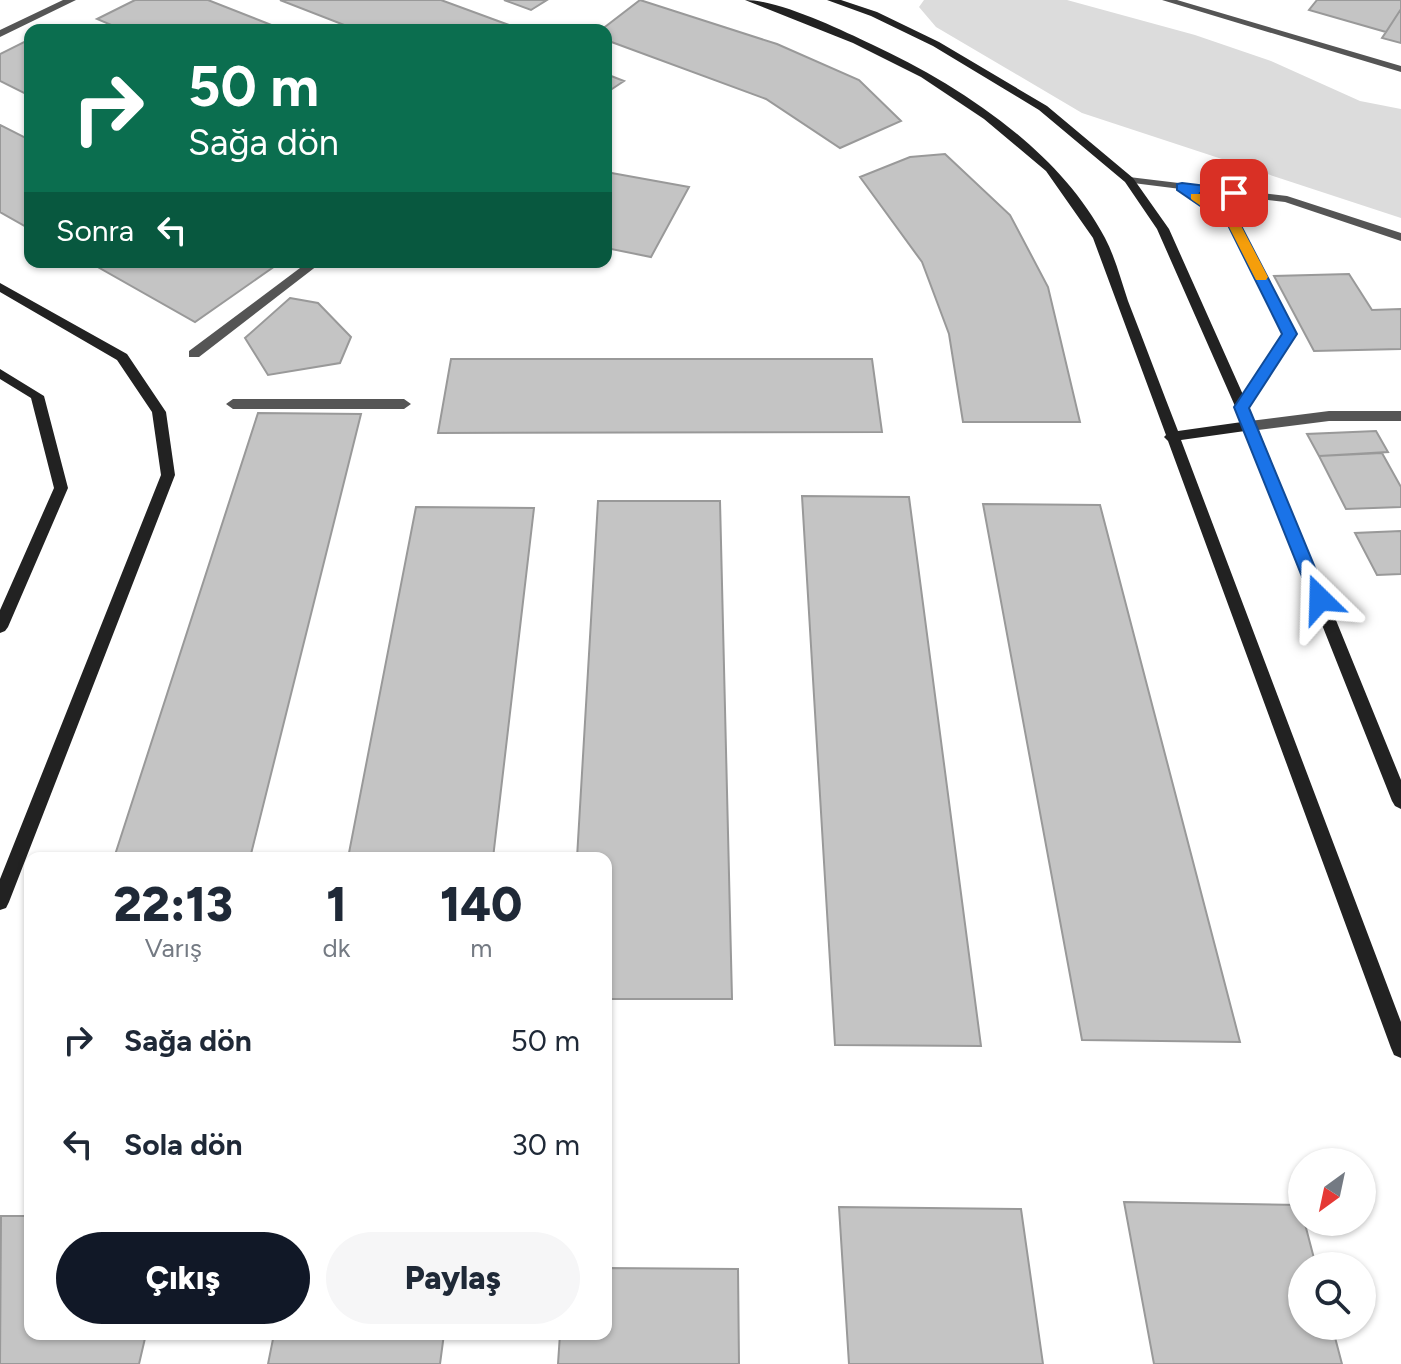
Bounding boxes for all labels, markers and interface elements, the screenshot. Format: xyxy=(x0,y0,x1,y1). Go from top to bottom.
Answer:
text: 50 m xyxy=(188,53,319,120)
icon: right xyxy=(56,56,160,160)
text: Sağa dön xyxy=(188,121,339,164)
pin xyxy=(1200,159,1268,227)
icon: arrive xyxy=(1212,171,1256,215)
icon: left xyxy=(150,208,194,252)
text: Sonra xyxy=(56,212,134,249)
position arrow xyxy=(1278,557,1362,641)
text: 22:13 xyxy=(114,875,233,933)
text: 1 xyxy=(326,875,347,933)
text: 140 xyxy=(440,875,522,933)
text: Varış xyxy=(145,932,202,964)
text: dk xyxy=(323,932,350,964)
text: m xyxy=(470,932,492,964)
icon: right xyxy=(56,1018,100,1062)
text: Sağa dön xyxy=(124,1022,252,1059)
text: 50 m xyxy=(511,1022,580,1059)
icon: left xyxy=(56,1122,100,1166)
text: Sola dön xyxy=(124,1126,242,1163)
text: 30 m xyxy=(512,1126,580,1163)
north arrow xyxy=(1288,1148,1376,1236)
map controls xyxy=(1288,1148,1376,1340)
button: Çıkış xyxy=(56,1232,310,1324)
button: Paylaş xyxy=(326,1232,580,1324)
button: search xyxy=(1288,1252,1376,1340)

